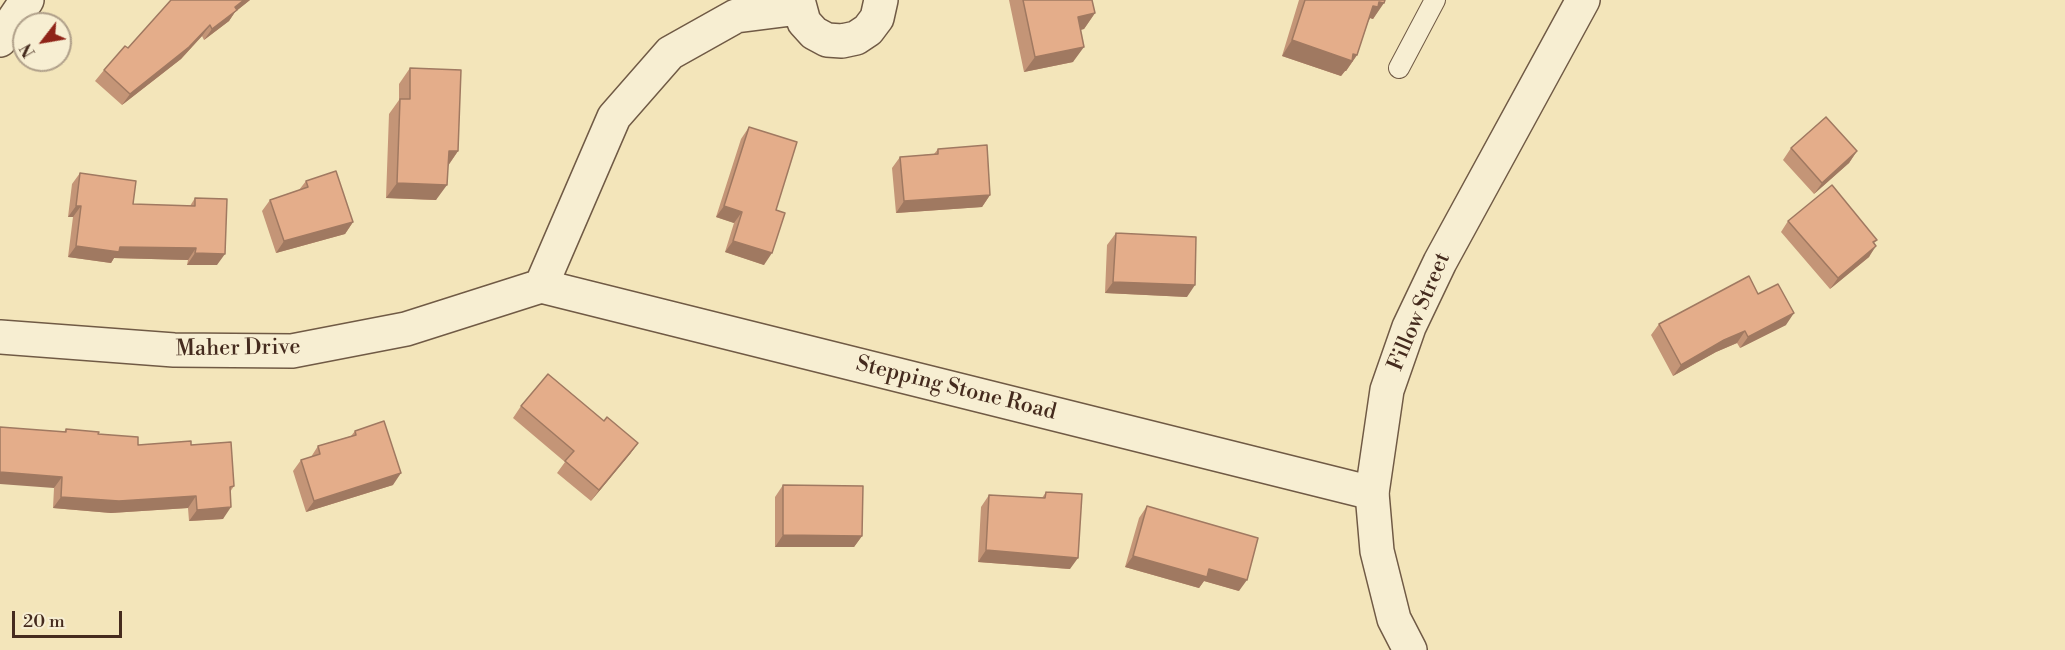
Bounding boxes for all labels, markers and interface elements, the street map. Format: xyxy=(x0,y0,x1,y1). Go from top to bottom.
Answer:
north arrow xyxy=(12,12,72,72)
text: N xyxy=(16,40,40,61)
street label: Fillow Street xyxy=(1383,249,1457,375)
street label: Maher Drive xyxy=(175,335,301,363)
street label: Stepping Stone Road xyxy=(853,351,1059,427)
scale bar xyxy=(15,599,124,637)
text: 20 m xyxy=(23,610,65,633)

